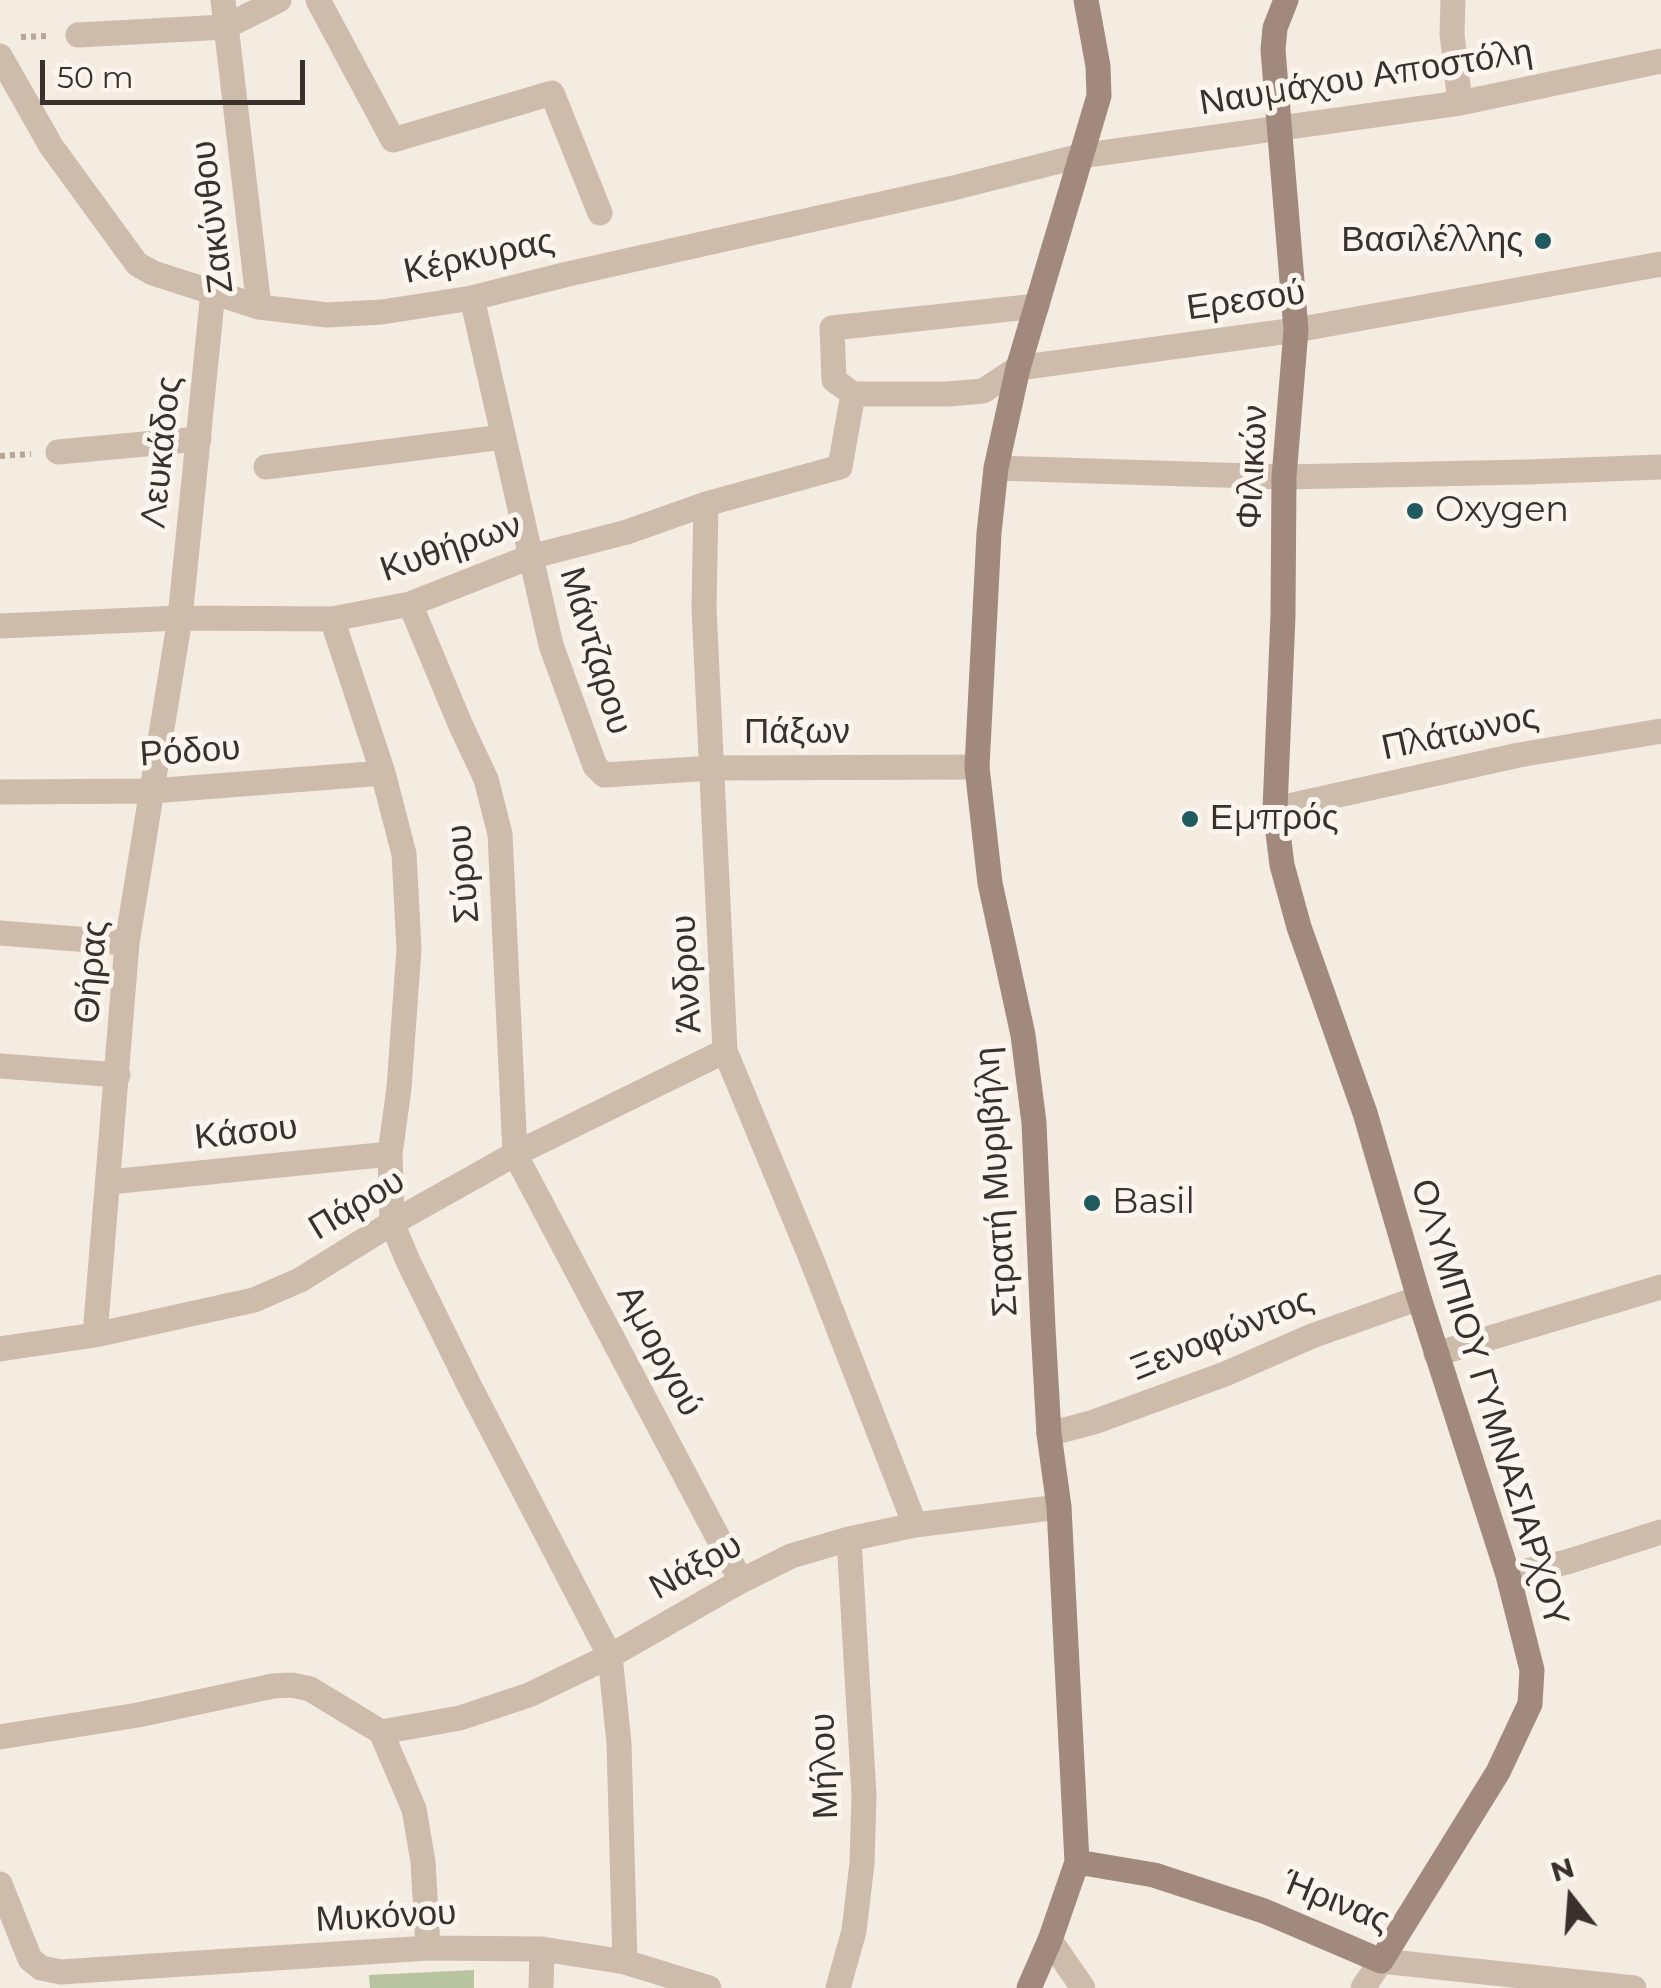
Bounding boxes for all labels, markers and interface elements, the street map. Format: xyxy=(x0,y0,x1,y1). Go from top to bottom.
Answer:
street label: Ναυμάχου Αποστόλη xyxy=(1197,31,1535,125)
scale bar xyxy=(45,40,310,102)
text: 50 m xyxy=(57,59,134,96)
street label: Ζακύνθου xyxy=(183,138,243,296)
place label: Βασιλέλλης xyxy=(1341,220,1523,262)
street label: Κέρκυρας xyxy=(400,221,558,293)
marker: Βασιλέλλης xyxy=(1532,230,1554,252)
street label: Ερεσού xyxy=(1184,272,1308,330)
street label: Λευκάδος xyxy=(133,374,191,530)
street label: Φιλικών xyxy=(1229,404,1277,530)
place label: Oxygen xyxy=(1435,490,1569,532)
marker: Oxygen xyxy=(1404,500,1426,522)
street label: Κυθήρων xyxy=(375,504,527,592)
street label: Μάντζαρου xyxy=(550,563,640,739)
street label: Πλάτωνος xyxy=(1378,696,1542,770)
street label: Πάξων xyxy=(744,712,850,754)
street label: Ρόδου xyxy=(138,728,242,776)
place label: Εμπρός xyxy=(1210,798,1339,840)
marker: Εμπρός xyxy=(1179,808,1201,830)
street label: Σύρου xyxy=(439,823,489,925)
street label: Άνδρου xyxy=(663,914,711,1034)
street label: Θήρας xyxy=(67,919,117,1025)
street label: Στρατή Μυριβήλη xyxy=(967,1046,1027,1318)
street label: Κάσου xyxy=(192,1107,300,1159)
street label: Πάρου xyxy=(302,1160,412,1250)
street label: ΟΛΥΜΠΙΟΥ ΓΥΜΝΑΣΙΑΡΧΟΥ xyxy=(1401,1174,1577,1632)
place label: Basil xyxy=(1112,1182,1195,1224)
marker: Basil xyxy=(1081,1192,1103,1214)
street label: Αμοργού xyxy=(607,1278,711,1424)
street label: Ξενοφώντος xyxy=(1125,1279,1319,1391)
street label: Νάξου xyxy=(643,1525,749,1609)
street label: Μήλου xyxy=(802,1712,848,1820)
north arrow xyxy=(1521,1848,1621,1948)
text: N xyxy=(1546,1850,1578,1889)
street label: Ήρινας xyxy=(1276,1862,1396,1942)
street label: Μυκόνου xyxy=(315,1892,457,1942)

